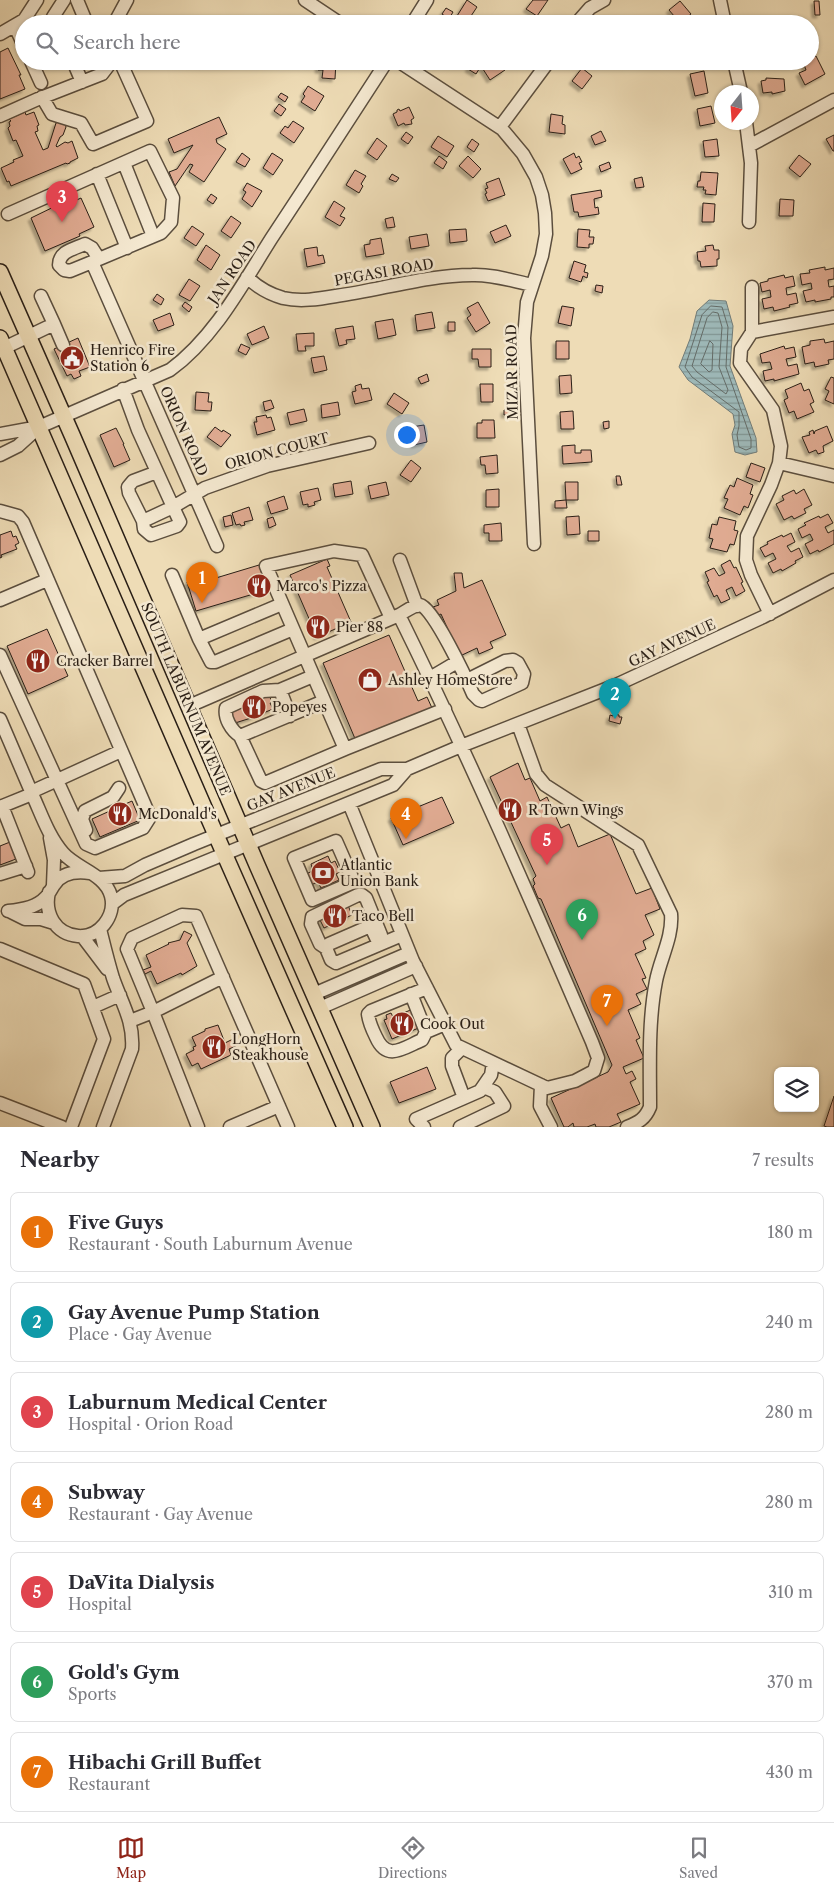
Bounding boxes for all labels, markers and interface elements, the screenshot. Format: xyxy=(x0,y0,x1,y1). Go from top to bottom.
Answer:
search box xyxy=(15,15,819,70)
icon: search xyxy=(33,29,61,57)
text: Search here xyxy=(73,31,181,54)
north arrow xyxy=(714,85,759,130)
pin: 3 xyxy=(46,181,78,222)
street label: JAN ROAD xyxy=(203,236,260,309)
street label: PEGASI ROAD xyxy=(333,254,435,290)
street label: MIZAR ROAD xyxy=(502,324,522,420)
place label: Henrico Fire Station 6 xyxy=(90,341,175,375)
public building icon: Henrico Fire Station 6 xyxy=(59,345,85,371)
street label: ORION ROAD xyxy=(156,383,212,479)
your location xyxy=(394,422,420,448)
street label: ORION COURT xyxy=(223,428,332,474)
pin: 1 xyxy=(186,562,218,603)
restaurant icon: Marco's Pizza xyxy=(246,573,272,599)
place label: Marco's Pizza xyxy=(276,577,368,595)
street label: SOUTH LABURNUM AVENUE xyxy=(137,600,235,798)
restaurant icon: Pier 88 xyxy=(305,614,331,640)
street label: GAY AVENUE xyxy=(626,615,718,671)
place label: Pier 88 xyxy=(336,618,383,636)
restaurant icon: Cracker Barrel xyxy=(25,648,51,674)
place label: Cracker Barrel xyxy=(56,652,153,670)
shop icon: Ashley HomeStore xyxy=(357,667,383,693)
place label: Ashley HomeStore xyxy=(387,671,513,689)
pin: 2 xyxy=(599,678,631,719)
restaurant icon: Popeyes xyxy=(241,694,267,720)
place label: Popeyes xyxy=(272,698,327,716)
street label: GAY AVENUE xyxy=(244,763,338,815)
restaurant icon: R Town Wings xyxy=(497,797,523,823)
pin: 4 xyxy=(390,798,422,839)
restaurant icon: McDonald's xyxy=(107,801,133,827)
place label: R Town Wings xyxy=(528,801,624,819)
place label: McDonald's xyxy=(138,805,217,823)
pin: 5 xyxy=(531,824,563,865)
place label: Atlantic Union Bank xyxy=(339,856,419,890)
bank icon: Atlantic Union Bank xyxy=(310,860,336,886)
pin: 6 xyxy=(566,899,598,940)
restaurant icon: Taco Bell xyxy=(322,903,348,929)
place label: Taco Bell xyxy=(352,907,414,925)
pin: 7 xyxy=(591,985,623,1026)
restaurant icon: Cook Out xyxy=(389,1011,415,1037)
place label: Cook Out xyxy=(420,1015,485,1033)
place label: LongHorn Steakhouse xyxy=(232,1030,309,1064)
restaurant icon: LongHorn Steakhouse xyxy=(201,1034,227,1060)
map controls xyxy=(774,1067,819,1112)
button: layers xyxy=(774,1067,819,1112)
text: Nearby xyxy=(20,1147,99,1172)
text: 7 results xyxy=(752,1150,814,1170)
text: Five Guys xyxy=(68,1211,164,1234)
text: 1 xyxy=(33,1222,41,1242)
text: 180 m xyxy=(767,1222,813,1242)
text: Restaurant · South Laburnum Avenue xyxy=(68,1234,353,1254)
text: Gay Avenue Pump Station xyxy=(68,1301,320,1324)
text: 2 xyxy=(32,1312,42,1332)
text: 240 m xyxy=(765,1312,813,1332)
text: Place · Gay Avenue xyxy=(68,1324,212,1344)
text: Laburnum Medical Center xyxy=(68,1391,327,1414)
text: 3 xyxy=(32,1402,42,1422)
text: 280 m xyxy=(765,1402,813,1422)
text: Hospital · Orion Road xyxy=(68,1414,233,1434)
text: Subway xyxy=(68,1481,145,1504)
text: 4 xyxy=(32,1492,42,1512)
text: 280 m xyxy=(765,1492,813,1512)
text: Restaurant · Gay Avenue xyxy=(68,1504,253,1524)
text: DaVita Dialysis xyxy=(68,1571,215,1594)
text: 5 xyxy=(33,1582,41,1602)
text: 310 m xyxy=(768,1582,813,1602)
text: Hospital xyxy=(68,1594,132,1614)
text: Gold's Gym xyxy=(68,1661,180,1684)
text: 6 xyxy=(32,1672,42,1692)
text: 370 m xyxy=(767,1672,813,1692)
text: Sports xyxy=(68,1684,117,1704)
text: Hibachi Grill Buffet xyxy=(68,1751,261,1774)
text: 7 xyxy=(33,1762,41,1782)
text: 430 m xyxy=(766,1762,813,1782)
text: Restaurant xyxy=(68,1774,150,1794)
tab: Map xyxy=(116,1834,146,1882)
tab: Directions xyxy=(378,1834,447,1882)
tab: Saved xyxy=(679,1834,718,1882)

